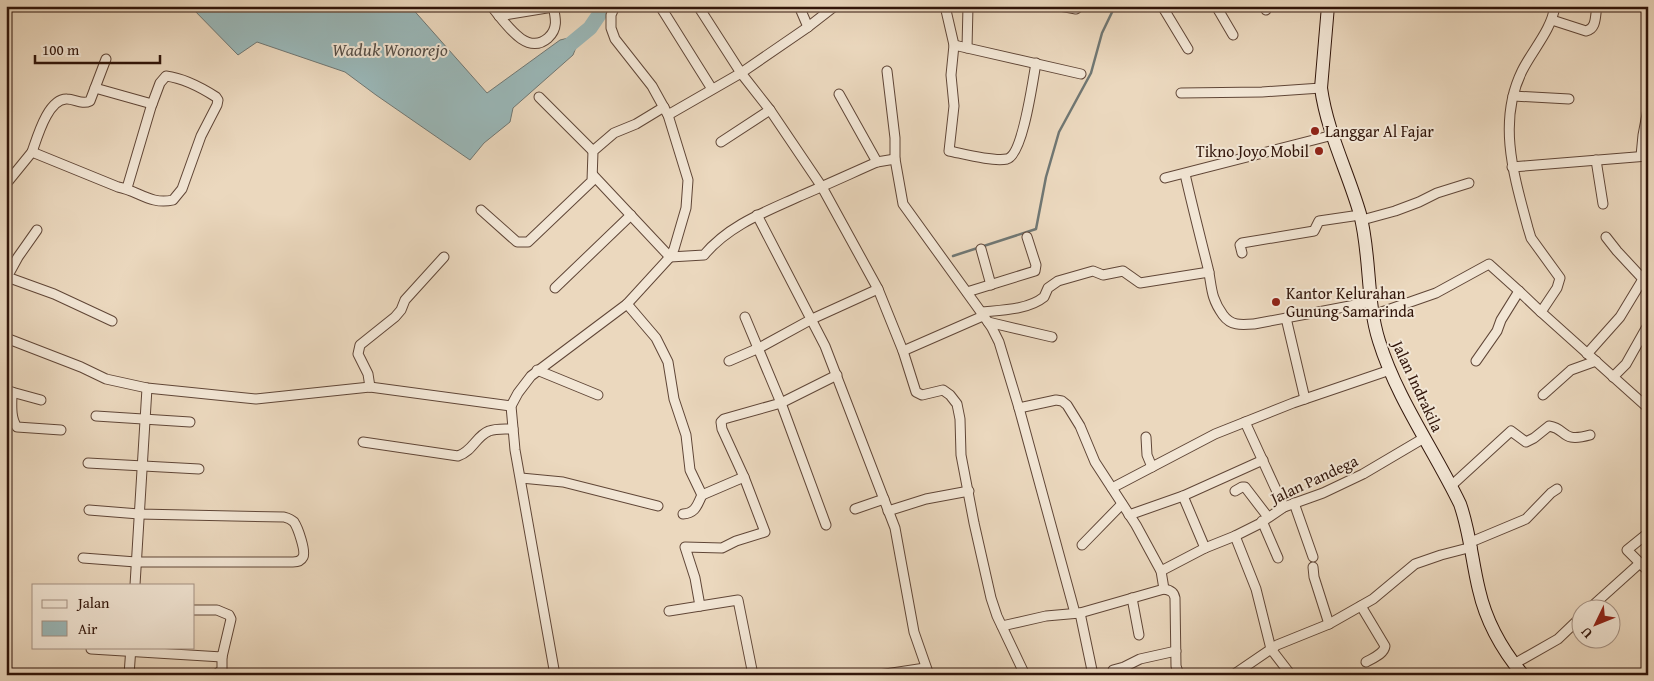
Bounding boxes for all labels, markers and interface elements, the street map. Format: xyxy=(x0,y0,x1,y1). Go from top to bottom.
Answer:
scale bar xyxy=(35,32,160,64)
water label: Waduk Wonorejo xyxy=(332,36,448,63)
text: 100 m xyxy=(42,39,80,60)
place label: Langgar Al Fajar xyxy=(1325,119,1434,143)
marker: Langgar Al Fajar xyxy=(1309,125,1321,137)
place label: Tikno Joyo Mobil xyxy=(1196,139,1310,163)
marker: Tikno Joyo Mobil xyxy=(1313,145,1325,157)
place label: Kantor Kelurahan Gunung Samarinda xyxy=(1286,281,1415,323)
marker: Kantor Kelurahan Gunung Samarinda xyxy=(1270,296,1282,308)
street label: Jalan Indrakila xyxy=(1386,335,1450,436)
street label: Jalan Pandega xyxy=(1265,448,1362,511)
legend xyxy=(32,584,195,648)
text: Jalan xyxy=(76,592,110,613)
north arrow xyxy=(1572,598,1622,648)
text: Air xyxy=(78,618,98,639)
text: U xyxy=(1576,622,1597,643)

